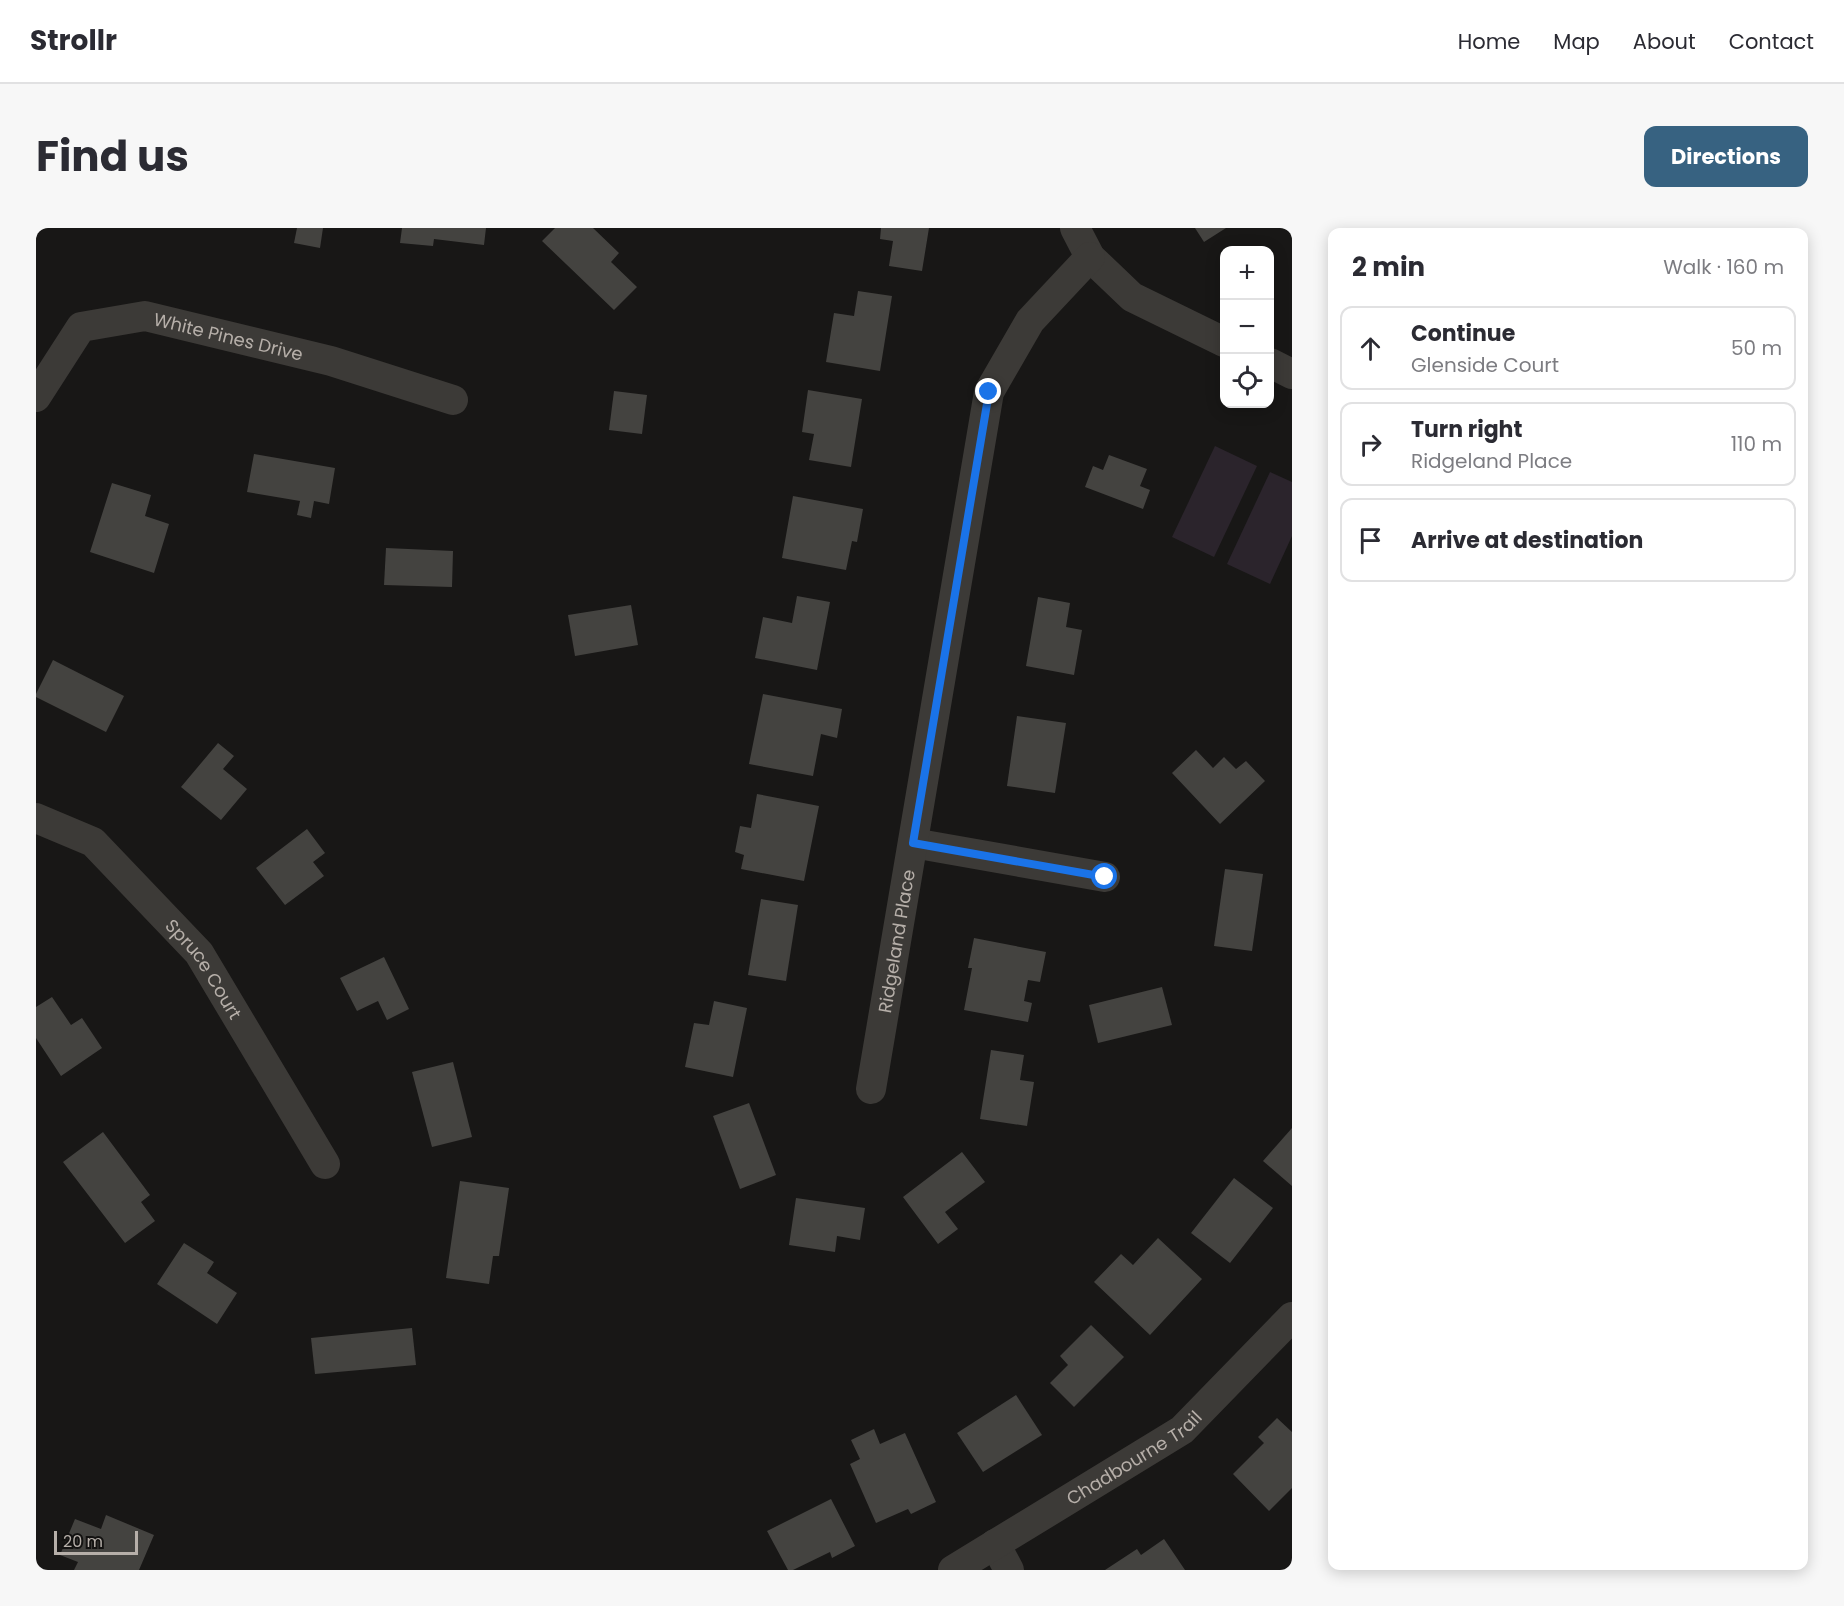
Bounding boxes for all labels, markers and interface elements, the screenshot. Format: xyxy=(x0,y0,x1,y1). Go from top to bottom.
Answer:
text: Strollr xyxy=(30,21,117,60)
text: Home xyxy=(1458,27,1520,56)
text: Map xyxy=(1553,27,1600,56)
text: About xyxy=(1633,27,1696,56)
text: Contact xyxy=(1729,27,1814,56)
button: Directions xyxy=(1644,126,1808,187)
text: Find us xyxy=(36,127,189,186)
map controls xyxy=(1220,246,1274,408)
button: + xyxy=(1220,246,1274,300)
text: 2 min xyxy=(1352,249,1425,285)
text: Walk · 160 m xyxy=(1663,253,1784,281)
button: − xyxy=(1220,300,1274,354)
street label: White Pines Drive xyxy=(151,306,306,366)
text: Continue xyxy=(1411,318,1515,349)
icon: ahead xyxy=(1354,332,1387,365)
text: 50 m xyxy=(1731,334,1782,362)
text: Glenside Court xyxy=(1411,351,1559,379)
button: locate xyxy=(1220,354,1274,408)
route end xyxy=(975,378,1001,404)
text: Turn right xyxy=(1411,414,1522,445)
icon: right xyxy=(1354,428,1387,461)
text: 110 m xyxy=(1731,430,1782,458)
text: Ridgeland Place xyxy=(1411,447,1572,475)
icon: arrive xyxy=(1354,524,1387,557)
text: Arrive at destination xyxy=(1411,525,1643,556)
route start xyxy=(1091,863,1117,889)
street label: Ridgeland Place xyxy=(872,867,920,1015)
street label: Spruce Court xyxy=(160,913,248,1024)
street label: Chadbourne Trail xyxy=(1061,1405,1207,1510)
scale bar xyxy=(54,1528,138,1556)
text: 20 m xyxy=(63,1530,103,1553)

